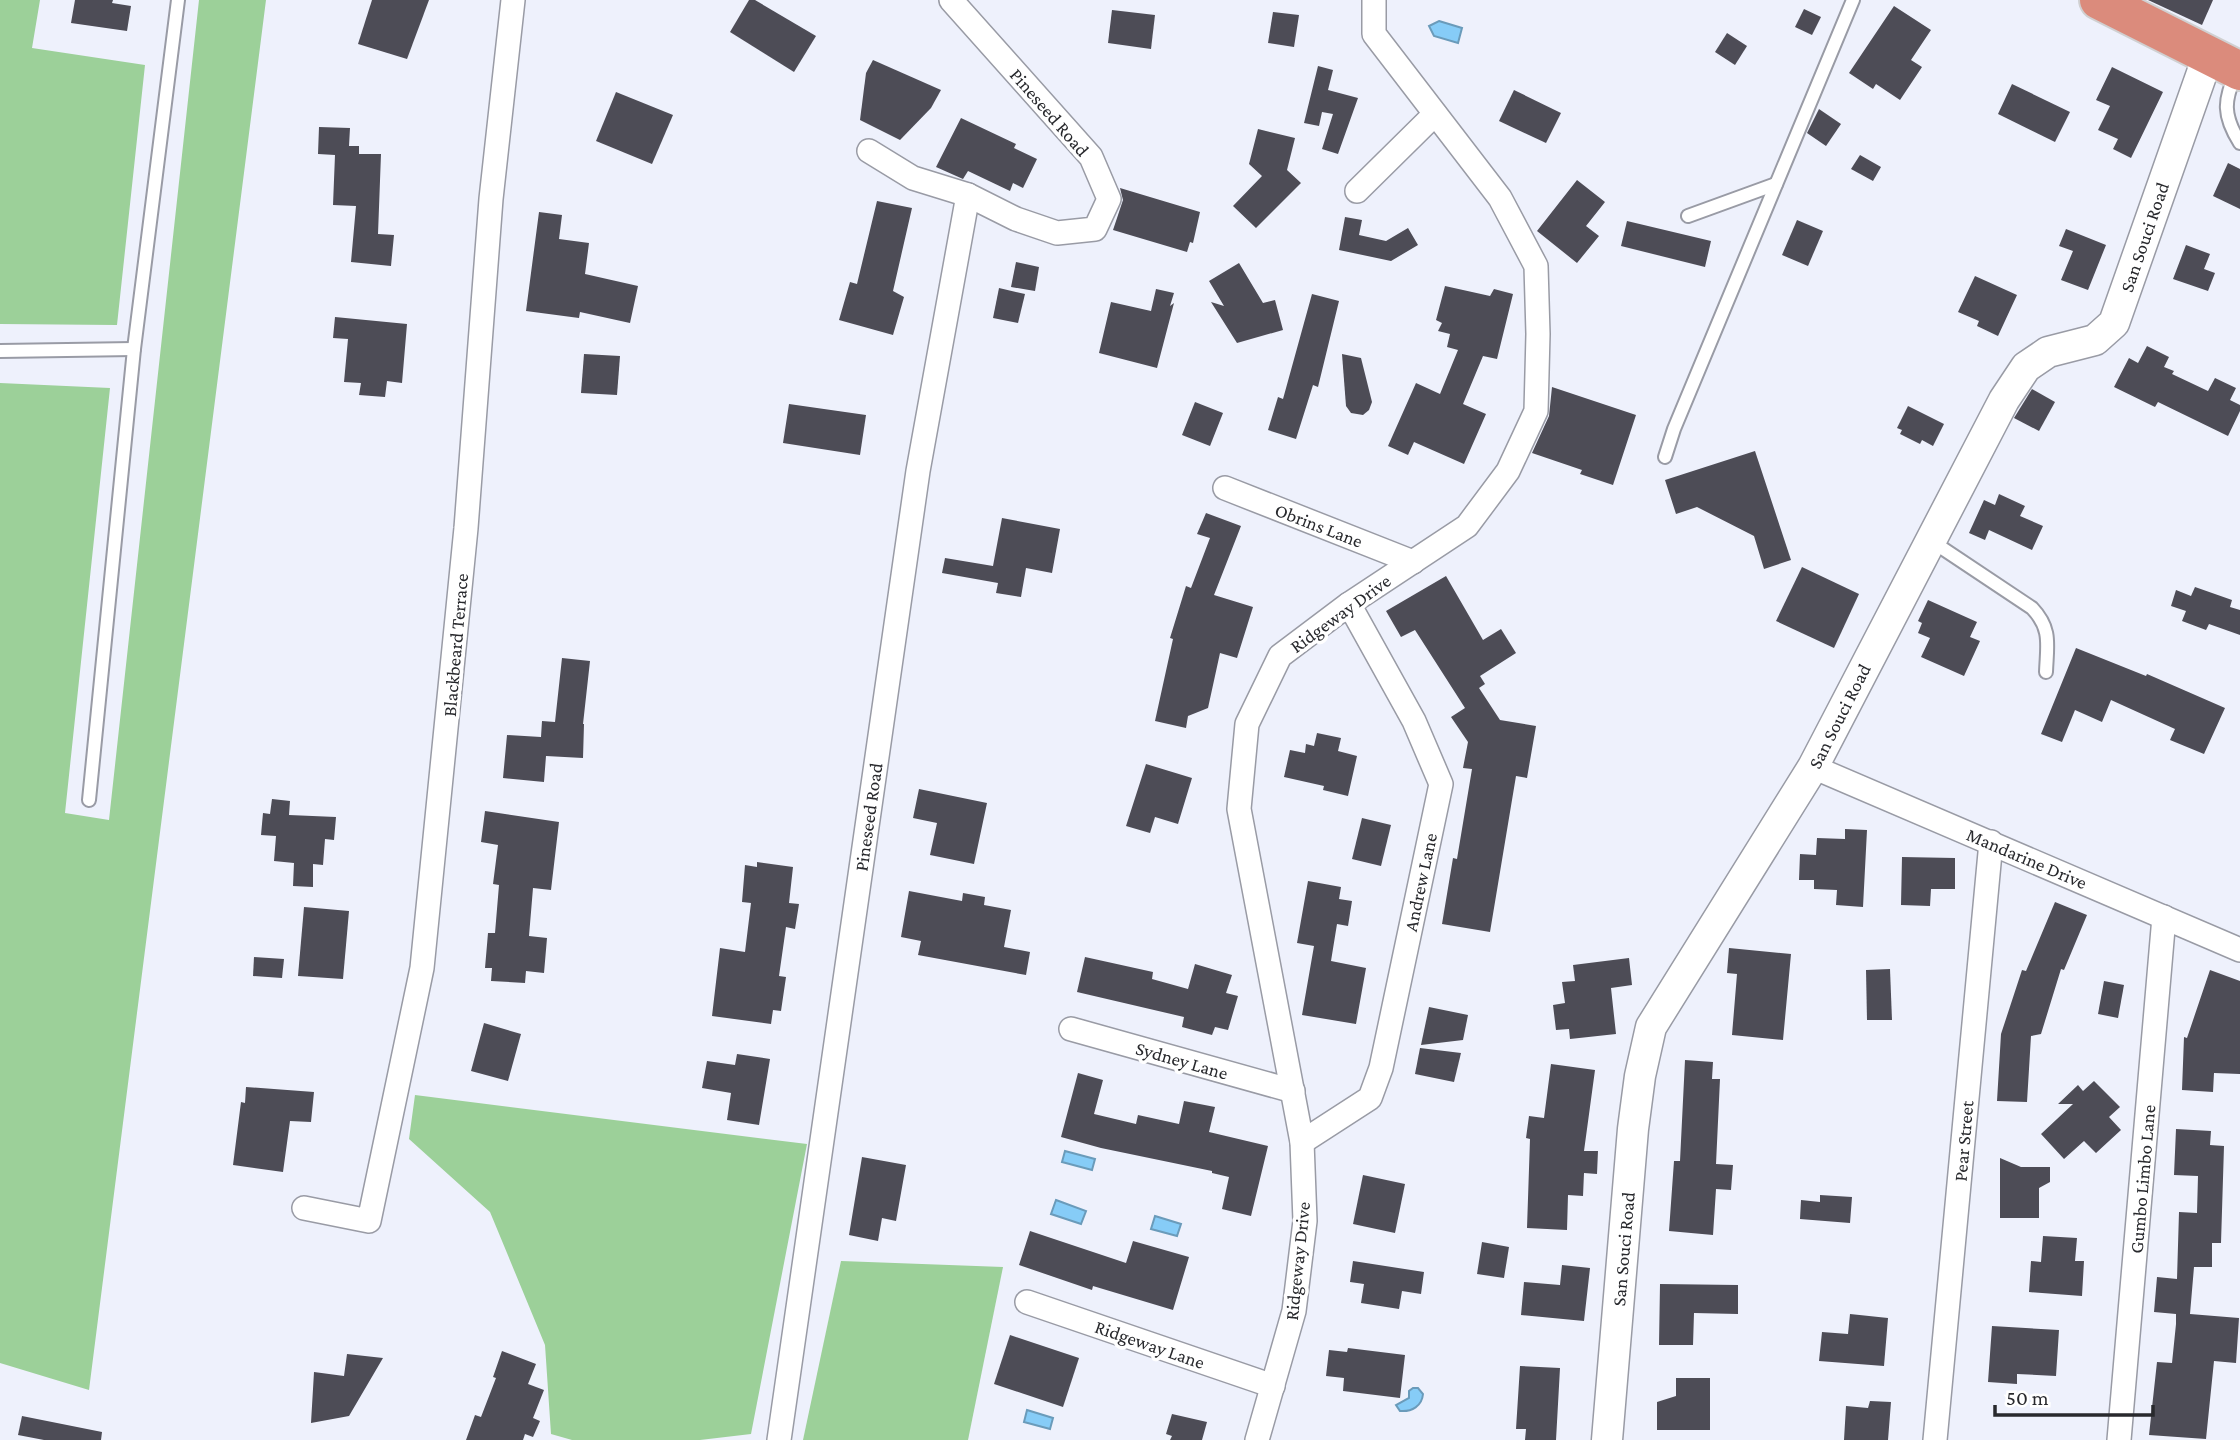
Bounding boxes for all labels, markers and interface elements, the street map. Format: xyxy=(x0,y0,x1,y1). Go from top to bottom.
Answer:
street label: Pineseed Road xyxy=(1006,64,1093,160)
street label: San Souci Road xyxy=(2116,179,2173,295)
street label: Obrins Lane xyxy=(1272,499,1366,552)
street label: Ridgeway Drive xyxy=(1286,570,1395,657)
street label: Blackbeard Terrace xyxy=(439,573,472,718)
street label: San Souci Road xyxy=(1804,660,1875,772)
street label: Pineseed Road xyxy=(850,761,886,873)
street label: Mandarine Drive xyxy=(1963,824,2090,893)
street label: Andrew Lane xyxy=(1400,831,1441,933)
street label: Sydney Lane xyxy=(1133,1037,1230,1084)
street label: Pear Street xyxy=(1950,1099,1978,1182)
street label: Gumbo Limbo Lane xyxy=(2126,1104,2159,1254)
street label: San Souci Road xyxy=(1608,1191,1639,1307)
street label: Ridgeway Drive xyxy=(1281,1201,1314,1321)
street label: Ridgeway Lane xyxy=(1092,1316,1207,1373)
scale bar xyxy=(1995,1374,2152,1418)
text: 50 m xyxy=(2006,1386,2049,1410)

